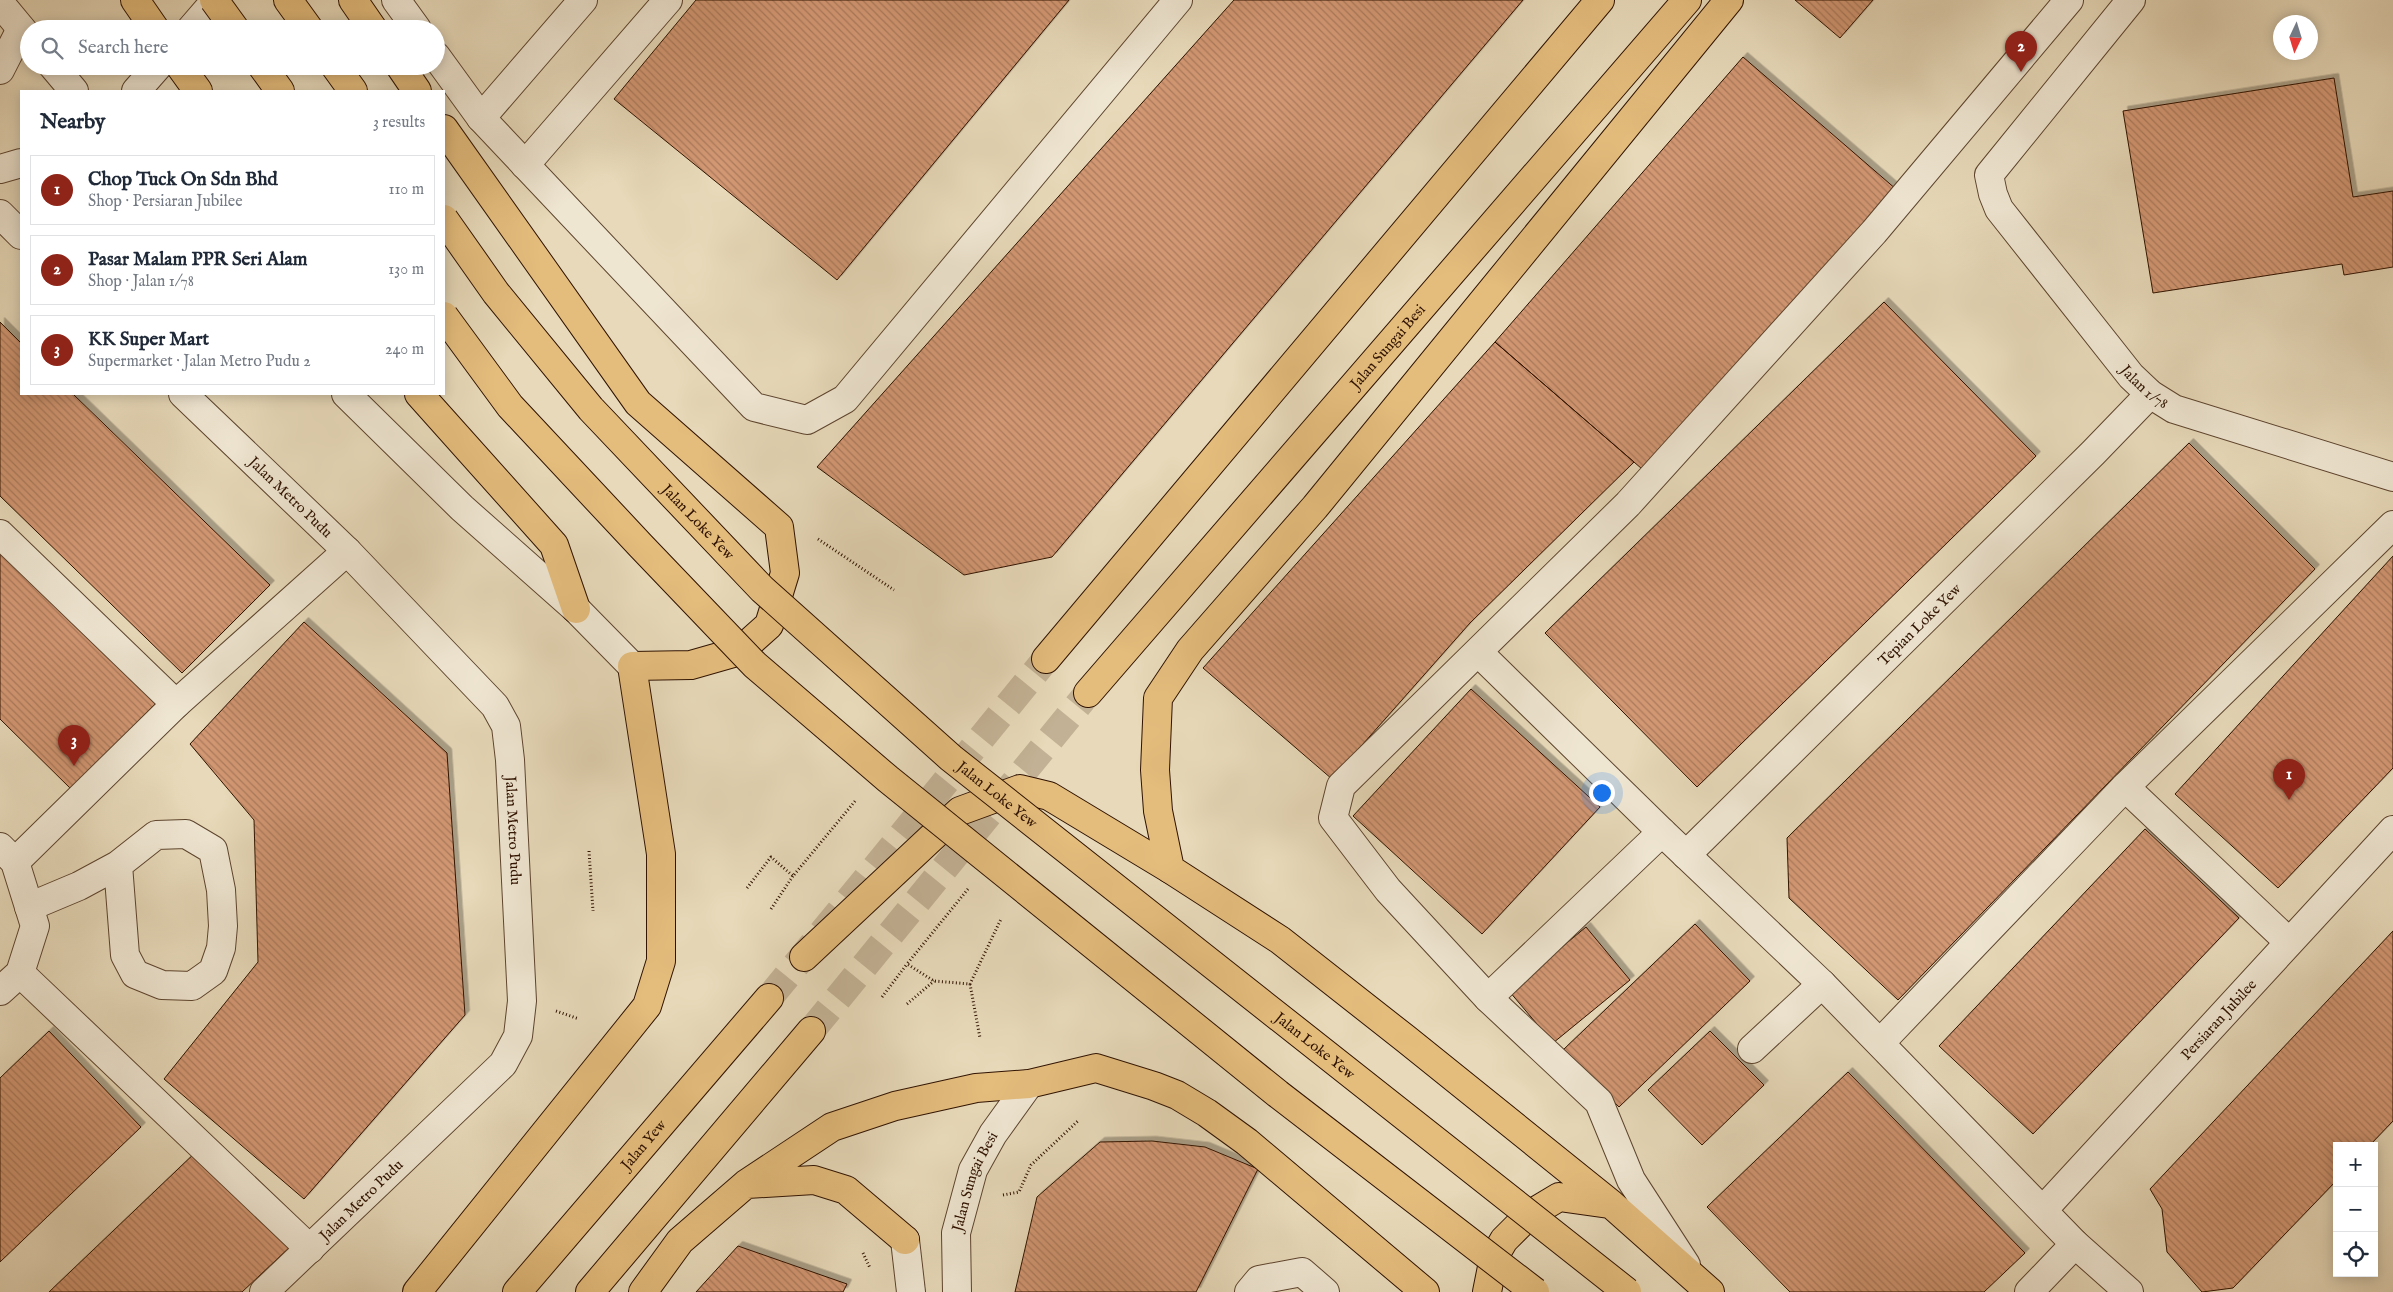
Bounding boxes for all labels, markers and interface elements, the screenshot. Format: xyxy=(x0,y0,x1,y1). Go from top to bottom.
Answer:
north arrow xyxy=(2273,15,2318,60)
search box xyxy=(20,20,445,75)
pin: 2 xyxy=(2005,31,2037,72)
icon: search xyxy=(38,34,66,62)
text: Search here xyxy=(78,36,169,60)
text: Nearby xyxy=(40,109,105,136)
text: 3 results xyxy=(373,113,425,133)
text: Chop Tuck On Sdn Bhd xyxy=(88,168,278,192)
text: 1 xyxy=(54,180,60,200)
text: 110 m xyxy=(388,180,424,200)
text: Shop · Persiaran Jubilee xyxy=(88,192,243,212)
text: Pasar Malam PPR Seri Alam xyxy=(88,248,307,272)
text: 2 xyxy=(53,260,61,280)
text: 130 m xyxy=(388,260,424,280)
text: Shop · Jalan 1/78 xyxy=(88,272,194,292)
street label: Jalan Sungai Besi xyxy=(1345,301,1430,395)
text: KK Super Mart xyxy=(88,328,209,352)
text: 3 xyxy=(54,340,60,360)
text: 240 m xyxy=(385,340,424,360)
text: Supermarket · Jalan Metro Pudu 2 xyxy=(88,352,311,372)
street label: Jalan 1/78 xyxy=(2115,360,2172,413)
street label: Jalan Metro Pudu xyxy=(243,451,336,542)
street label: Jalan Loke Yew xyxy=(656,479,739,565)
street label: Tepian Loke Yew xyxy=(1874,579,1966,670)
pin: 3 xyxy=(58,725,90,766)
street label: Jalan Loke Yew xyxy=(951,756,1042,833)
pin: 1 xyxy=(2273,759,2305,800)
street label: Jalan Metro Pudu xyxy=(501,774,525,886)
your location xyxy=(1589,780,1615,806)
street label: Persiaran Jubilee xyxy=(2177,975,2261,1064)
street label: Jalan Loke Yew xyxy=(1269,1007,1360,1084)
street label: Jalan Yew xyxy=(616,1115,671,1176)
street label: Jalan Sungai Besi xyxy=(947,1128,1002,1235)
map controls xyxy=(2333,1142,2378,1277)
button: + xyxy=(2333,1142,2378,1187)
street label: Jalan Metro Pudu xyxy=(314,1155,407,1247)
button: − xyxy=(2333,1187,2378,1232)
button: locate xyxy=(2333,1232,2378,1277)

